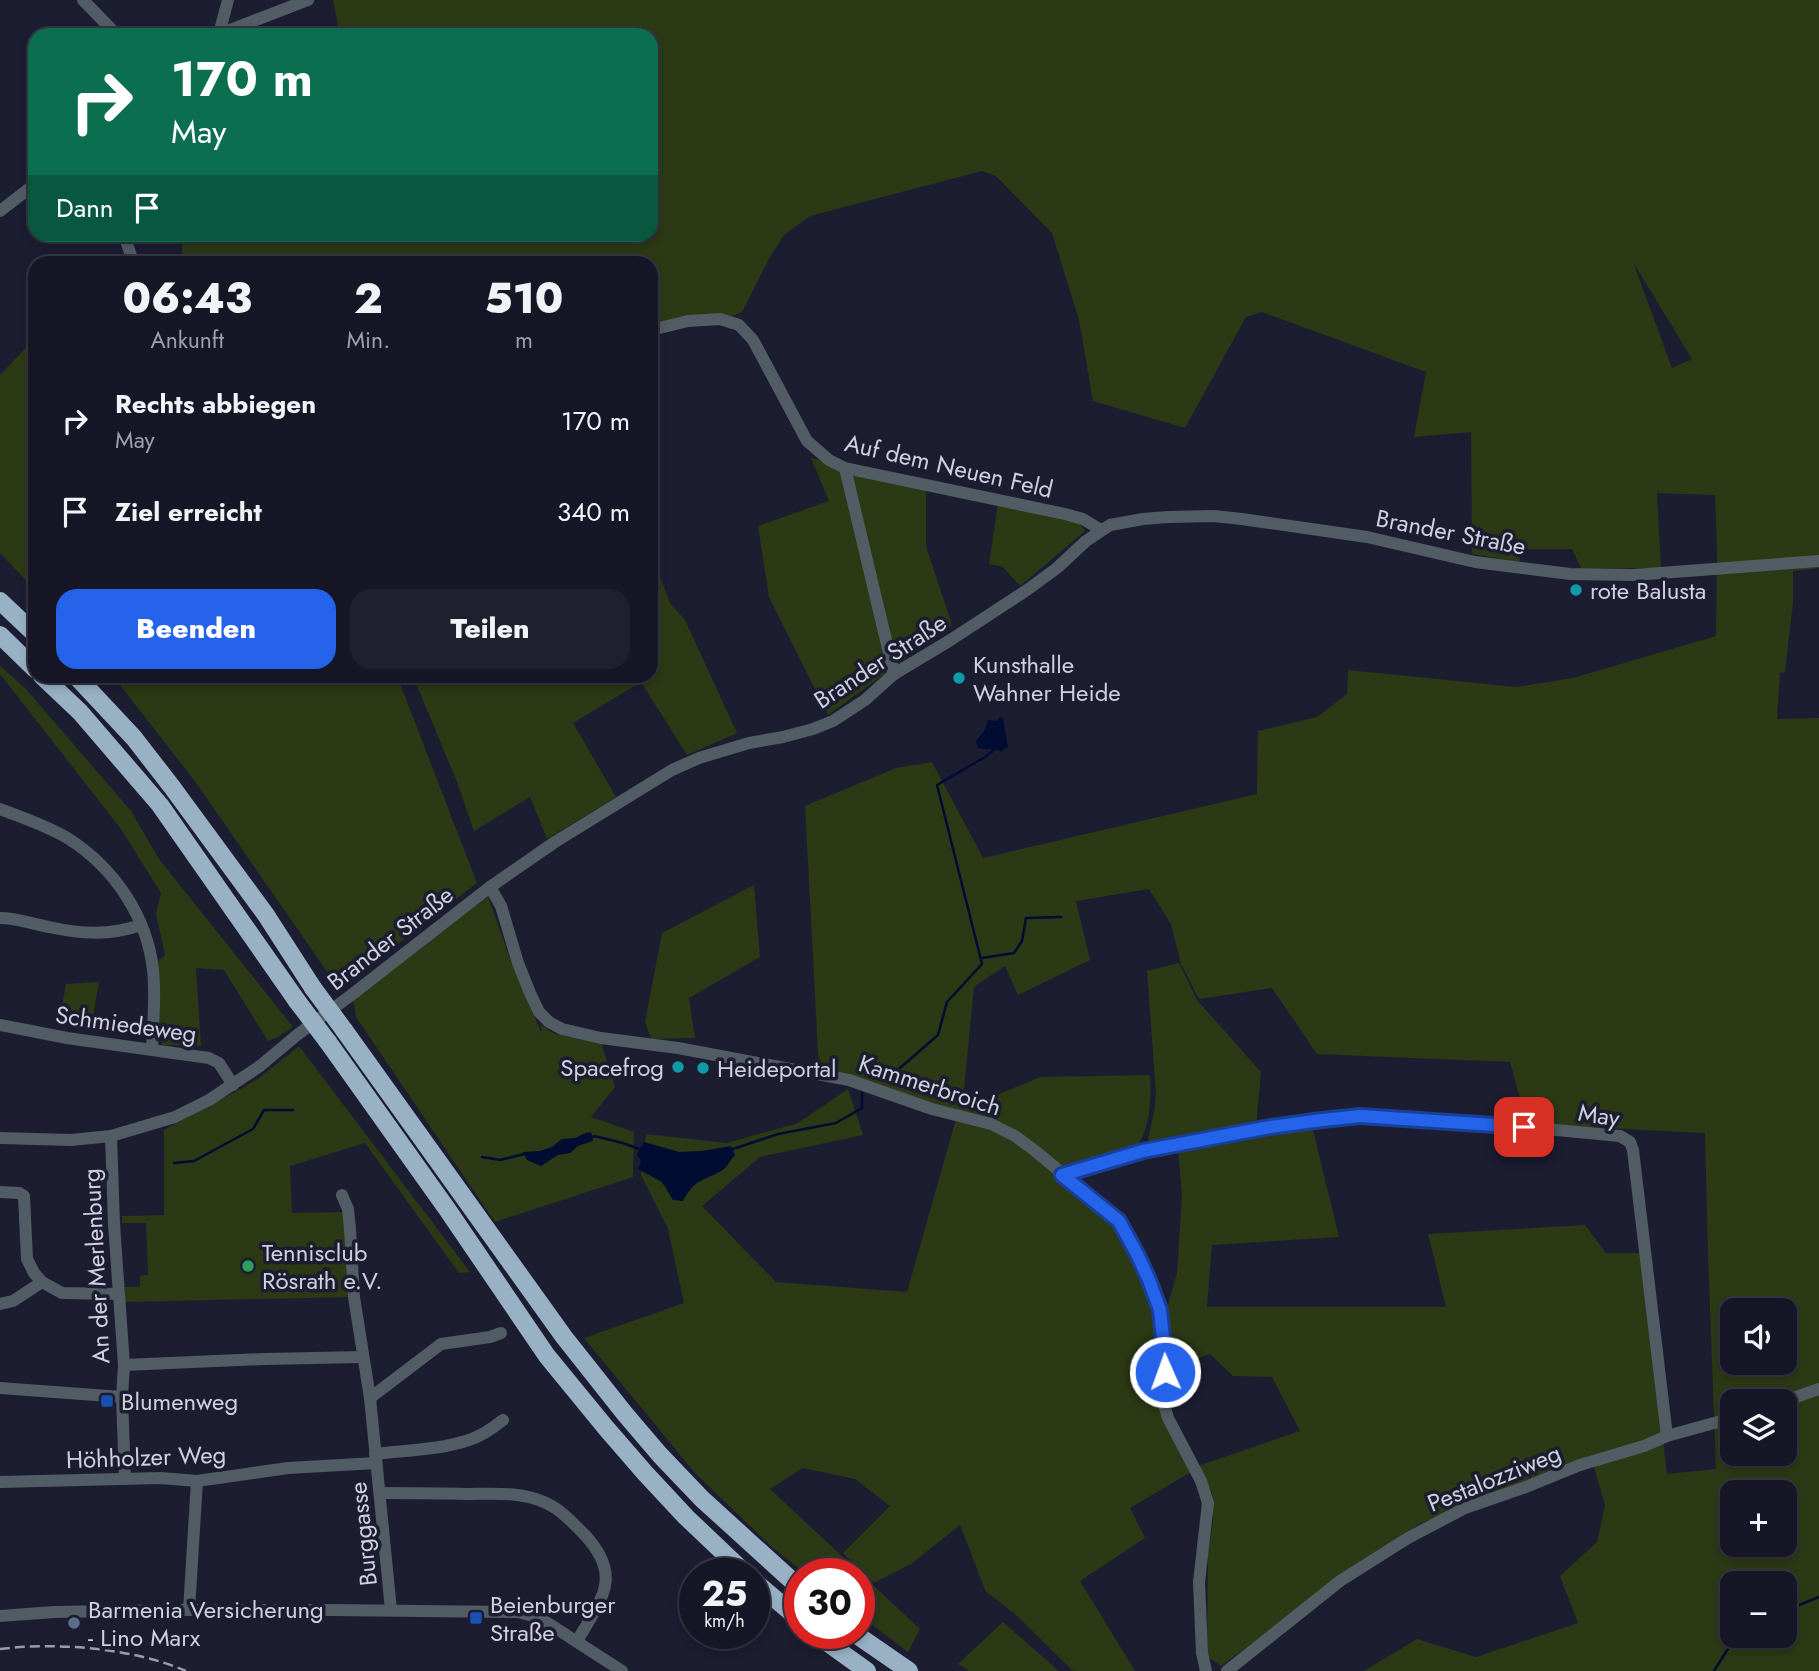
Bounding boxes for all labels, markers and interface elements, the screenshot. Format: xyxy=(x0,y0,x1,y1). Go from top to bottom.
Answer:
text: 170 m xyxy=(171,44,313,114)
icon: right xyxy=(56,56,147,147)
text: May xyxy=(171,109,226,155)
text: Dann xyxy=(56,189,114,227)
icon: arrive xyxy=(128,189,166,227)
text: 06:43 xyxy=(123,268,252,329)
text: 2 xyxy=(354,268,383,329)
text: 510 xyxy=(485,268,563,329)
text: Ankunft xyxy=(151,323,224,357)
text: Min. xyxy=(346,323,390,357)
text: m xyxy=(515,323,533,357)
text: Rechts abbiegen xyxy=(115,385,316,423)
icon: right xyxy=(56,402,94,440)
text: 170 m xyxy=(561,402,630,440)
text: May xyxy=(115,423,155,457)
street label: Auf dem Neuen Feld xyxy=(842,425,1056,507)
icon: arrive xyxy=(56,493,94,531)
text: Ziel erreicht xyxy=(115,493,262,531)
text: 340 m xyxy=(557,493,630,531)
street label: Brander Straße xyxy=(1373,500,1529,564)
place label: rote Balusta xyxy=(1590,573,1706,608)
marker: rote Balusta xyxy=(1568,582,1584,598)
button: Beenden xyxy=(56,589,336,669)
button: Teilen xyxy=(350,589,630,669)
street label: Brander Straße xyxy=(807,605,953,717)
place label: Kunsthalle Wahner Heide xyxy=(973,647,1121,710)
marker: Kunsthalle Wahner Heide xyxy=(951,670,967,686)
street label: Brander Straße xyxy=(319,877,461,999)
street label: Schmiedeweg xyxy=(53,997,199,1051)
street label: Kammerbroich xyxy=(854,1045,1006,1125)
place label: Spacefrog xyxy=(560,1050,664,1085)
place label: Heideportal xyxy=(717,1051,837,1086)
marker: Spacefrog xyxy=(670,1059,686,1075)
marker: Heideportal xyxy=(695,1060,711,1076)
street label: May xyxy=(1576,1094,1623,1136)
pin xyxy=(1494,1097,1554,1157)
icon: arrive xyxy=(1505,1108,1543,1146)
street label: An der Merlenburg xyxy=(73,1167,119,1365)
place label: Tennisclub Rösrath e.V. xyxy=(262,1235,383,1298)
marker: Tennisclub Rösrath e.V. xyxy=(240,1258,256,1274)
map controls xyxy=(1720,1298,1797,1648)
button: sound xyxy=(1720,1298,1797,1375)
position arrow xyxy=(1128,1335,1202,1409)
place label: Blumenweg xyxy=(121,1384,238,1419)
button: layers xyxy=(1720,1389,1797,1466)
marker: Blumenweg xyxy=(99,1393,115,1409)
street label: Pestalozziweg xyxy=(1422,1435,1566,1521)
street label: Höhholzer Weg xyxy=(65,1437,227,1477)
street label: Burggasse xyxy=(340,1480,386,1588)
button: + xyxy=(1720,1480,1797,1557)
speed limit sign: 30 xyxy=(784,1558,875,1649)
text: 25 xyxy=(702,1569,747,1619)
button: − xyxy=(1720,1571,1797,1648)
place label: Beienburger Straße xyxy=(490,1587,616,1650)
place label: Barmenia Versicherung - Lino Marx xyxy=(88,1592,324,1655)
text: km/h xyxy=(704,1608,745,1634)
marker: Beienburger Straße xyxy=(468,1610,484,1626)
marker: Barmenia Versicherung - Lino Marx xyxy=(66,1615,82,1631)

